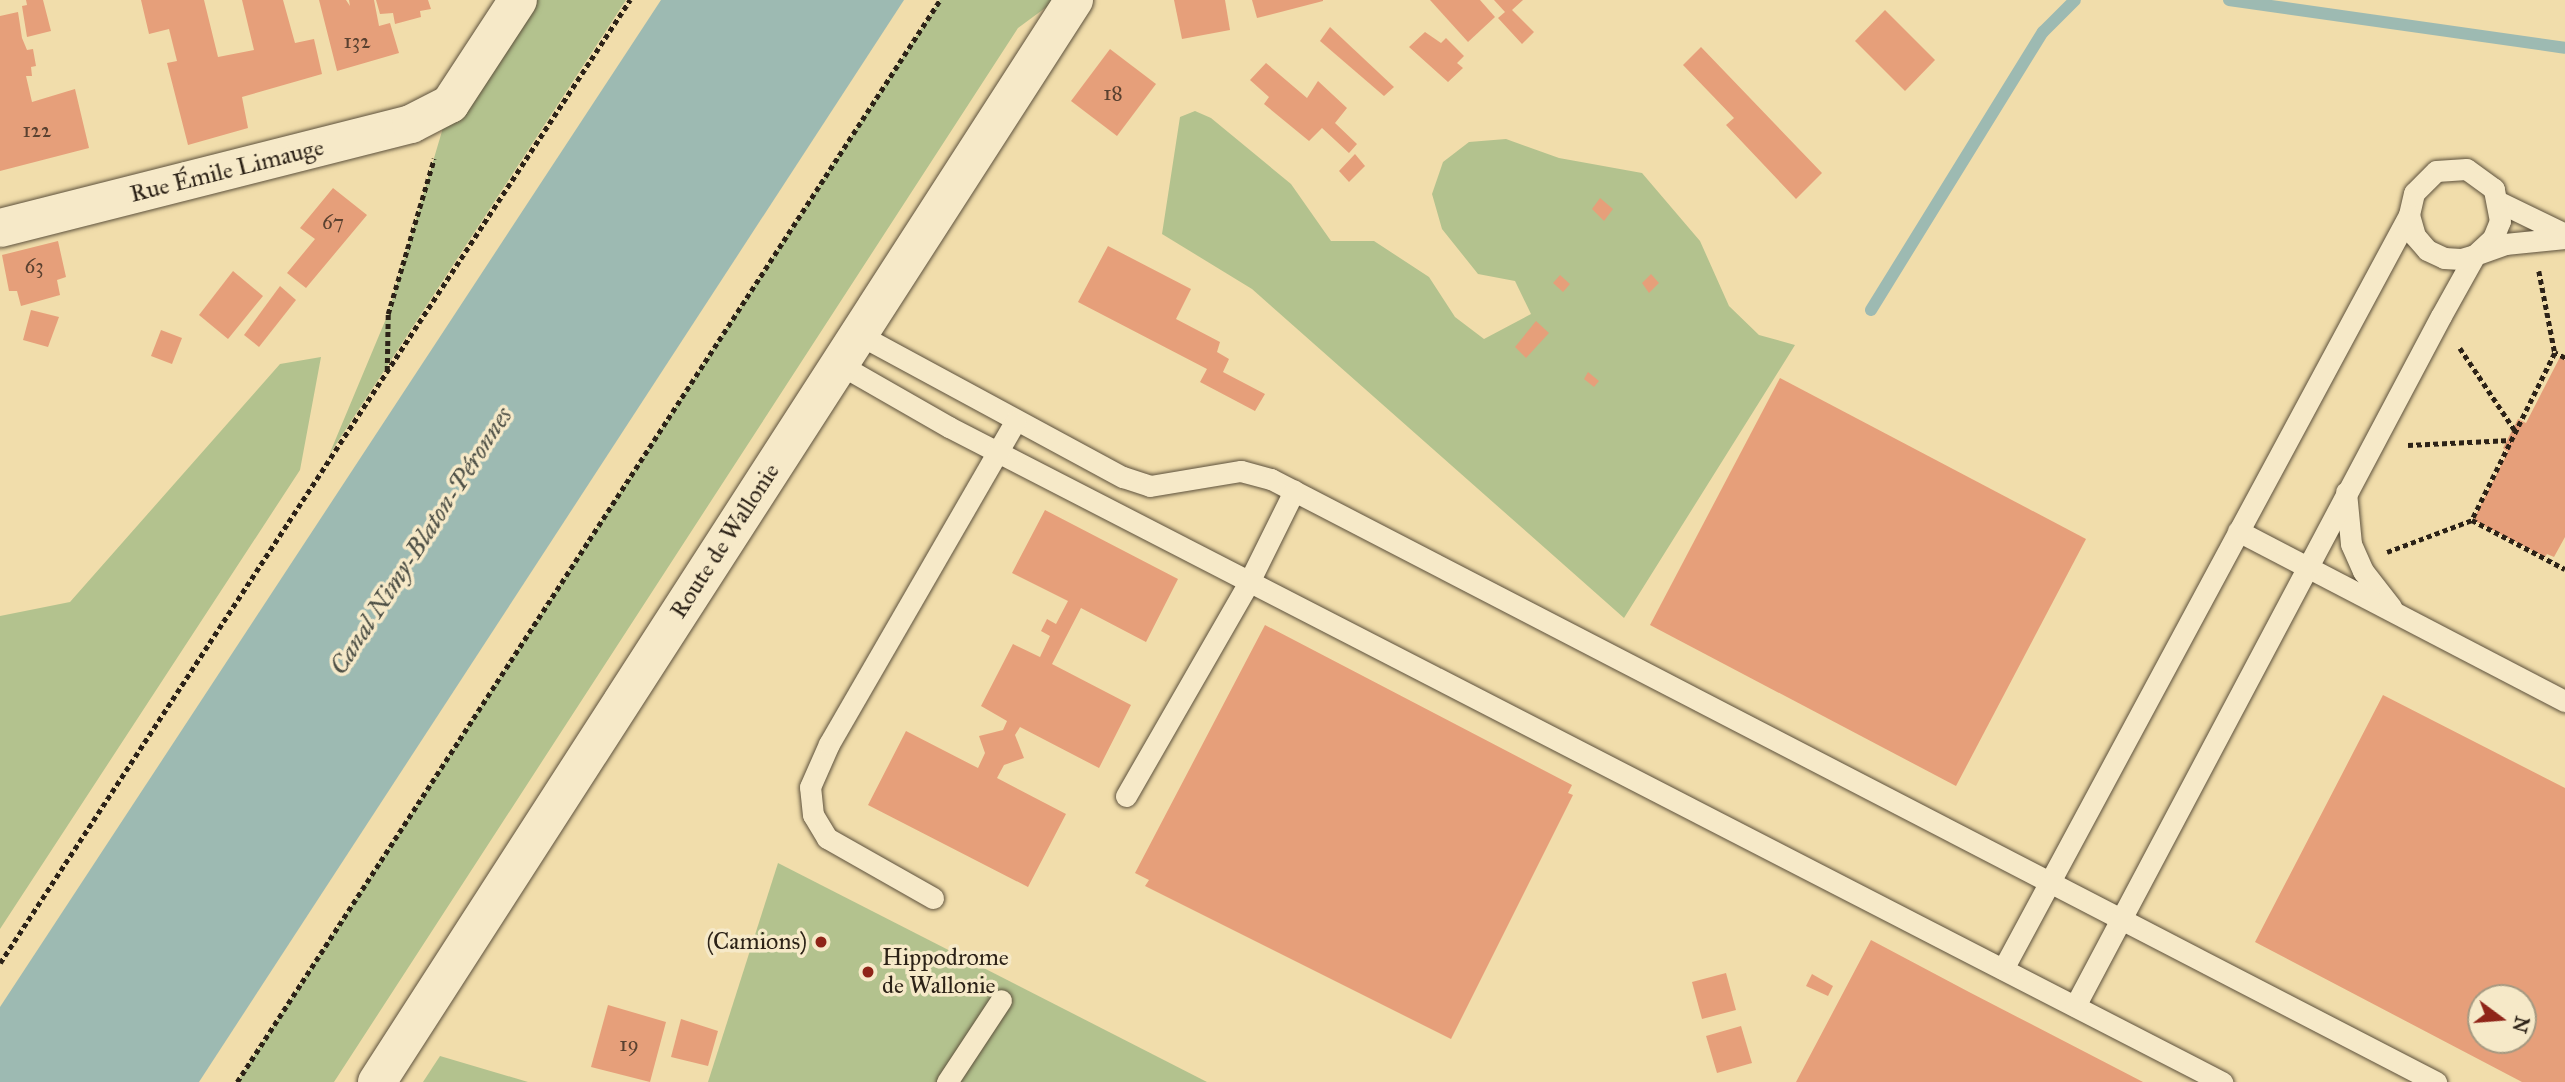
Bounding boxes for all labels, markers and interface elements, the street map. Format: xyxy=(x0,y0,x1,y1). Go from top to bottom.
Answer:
house number: 132 xyxy=(343,28,371,54)
house number: 18 xyxy=(1103,80,1123,106)
house number: 122 xyxy=(23,117,51,143)
street label: Rue Émile Limauge xyxy=(127,133,327,209)
house number: 67 xyxy=(322,209,344,235)
house number: 63 xyxy=(24,253,44,279)
water label: Canal Nimy-Blaton-Péronnes xyxy=(323,401,519,681)
street label: Route de Wallonie xyxy=(664,458,786,624)
place label: (Camions) xyxy=(706,928,807,956)
marker: (Camions) xyxy=(813,934,829,950)
place label: Hippodrome de Wallonie xyxy=(882,944,1009,1000)
marker: Hippodrome de Wallonie xyxy=(860,964,876,980)
north arrow xyxy=(2467,984,2537,1054)
text: N xyxy=(2507,1013,2534,1035)
house number: 19 xyxy=(619,1031,639,1057)

